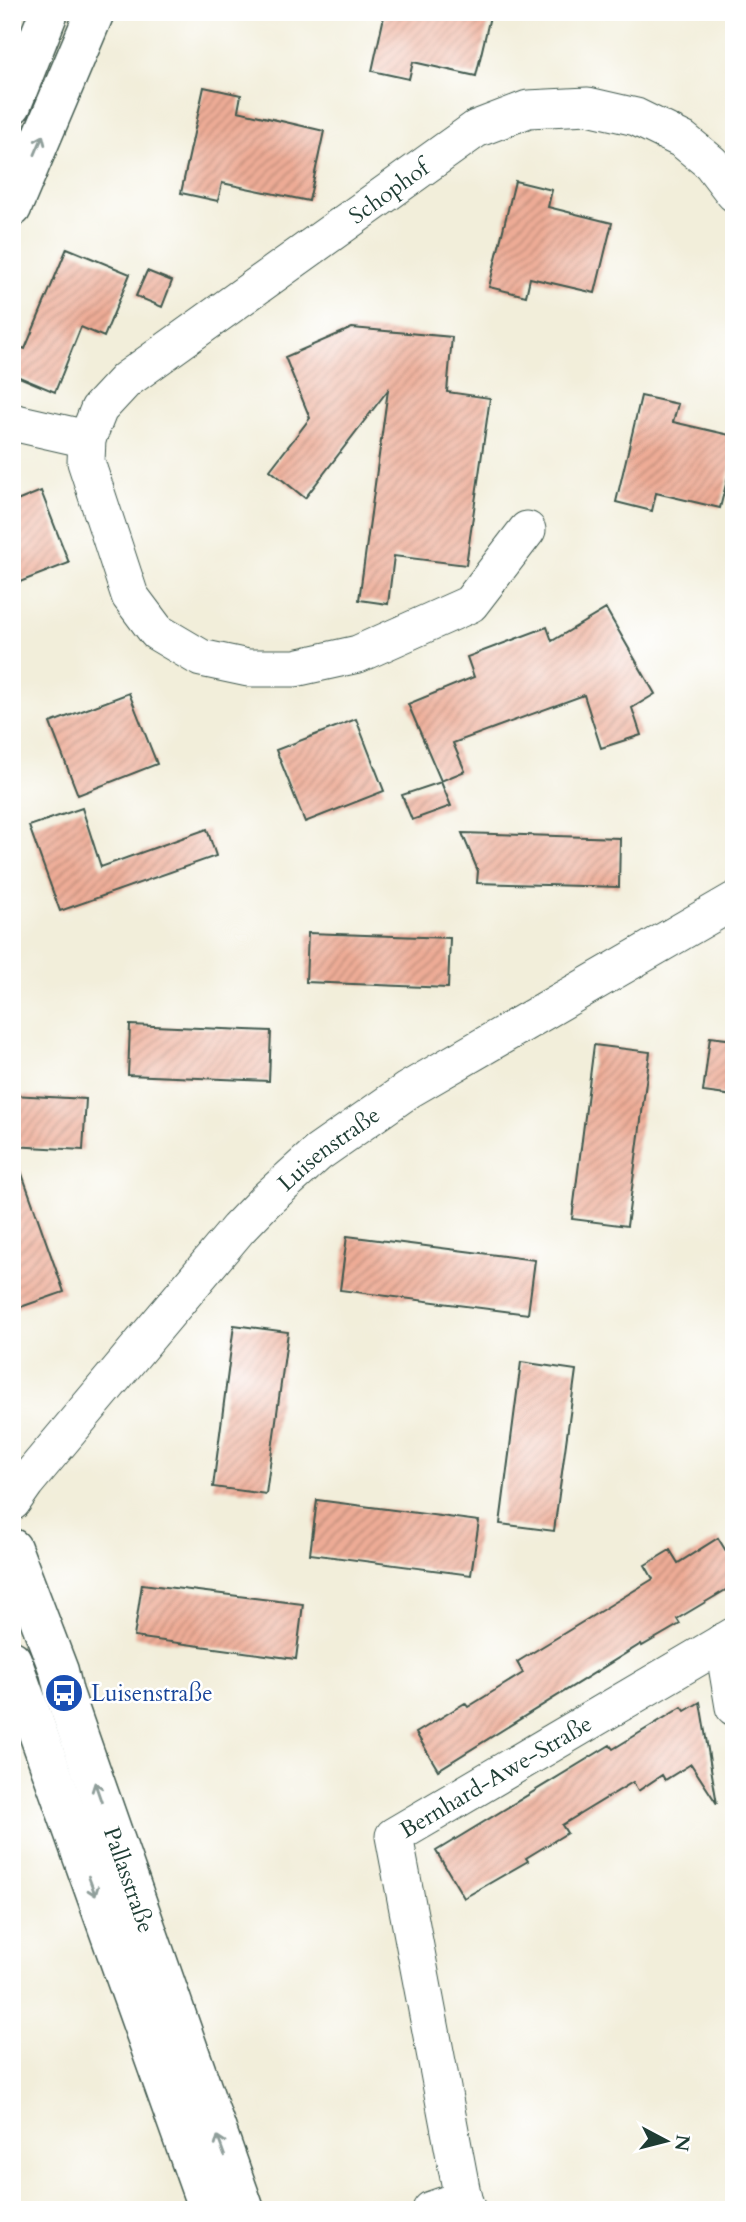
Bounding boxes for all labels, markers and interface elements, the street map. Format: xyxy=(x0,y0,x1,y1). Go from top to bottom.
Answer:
one-way arrow xyxy=(33,135,46,156)
street label: Schophof xyxy=(343,151,438,231)
street label: Luisenstraße xyxy=(271,1099,386,1198)
bus stop icon: Luisenstraße xyxy=(43,1672,85,1714)
place label: Luisenstraße xyxy=(91,1678,213,1709)
street label: Bernhard-Awe-Straße xyxy=(394,1708,598,1845)
one-way arrow xyxy=(91,1781,103,1803)
street label: Pallasstraße xyxy=(96,1823,162,1937)
one-way arrow xyxy=(87,1874,99,1896)
north arrow xyxy=(630,2106,700,2176)
text: N xyxy=(668,2133,696,2153)
one-way arrow xyxy=(214,2135,226,2157)

